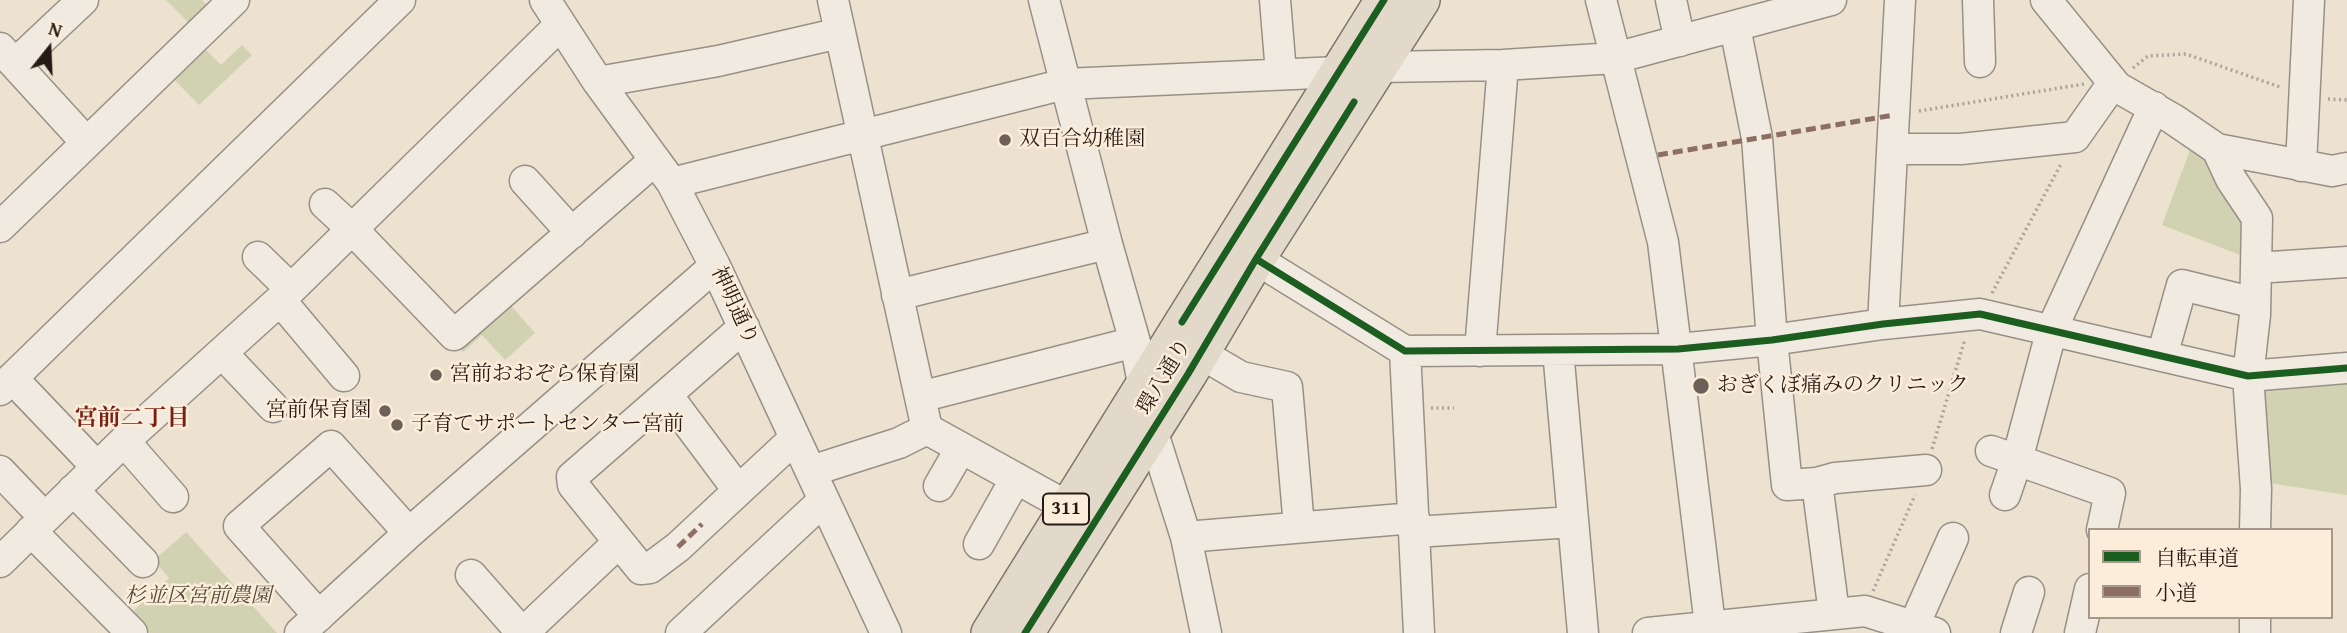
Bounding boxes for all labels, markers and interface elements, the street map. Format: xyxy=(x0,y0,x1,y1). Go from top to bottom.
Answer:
north arrow xyxy=(14,14,84,84)
text: N xyxy=(45,14,66,44)
place label: 双百合幼稚園 xyxy=(1019,127,1145,153)
marker: 双百合幼稚園 xyxy=(997,132,1013,148)
street label: 神明通り xyxy=(705,263,763,349)
street label: 環八通り xyxy=(1133,335,1197,419)
place label: 宮前おおぞら保育園 xyxy=(450,362,639,388)
marker: 宮前おおぞら保育園 xyxy=(428,367,444,383)
place label: おぎくぼ痛みのクリニック xyxy=(1717,373,1969,399)
marker: おぎくぼ痛みのクリニック xyxy=(1691,376,1711,396)
place label: 宮前保育園 xyxy=(266,398,371,424)
marker: 宮前保育園 xyxy=(377,403,393,419)
district label: 宮前二丁目 xyxy=(75,405,189,433)
place label: 子育てサポートセンター宮前 xyxy=(411,412,684,438)
marker: 子育てサポートセンター宮前 xyxy=(389,417,405,433)
road number: 311 xyxy=(1043,494,1089,524)
legend xyxy=(2088,528,2333,619)
text: 自転車道 xyxy=(2155,542,2239,573)
text: 小道 xyxy=(2155,577,2197,608)
park label: 杉並区宮前農園 xyxy=(125,584,271,610)

